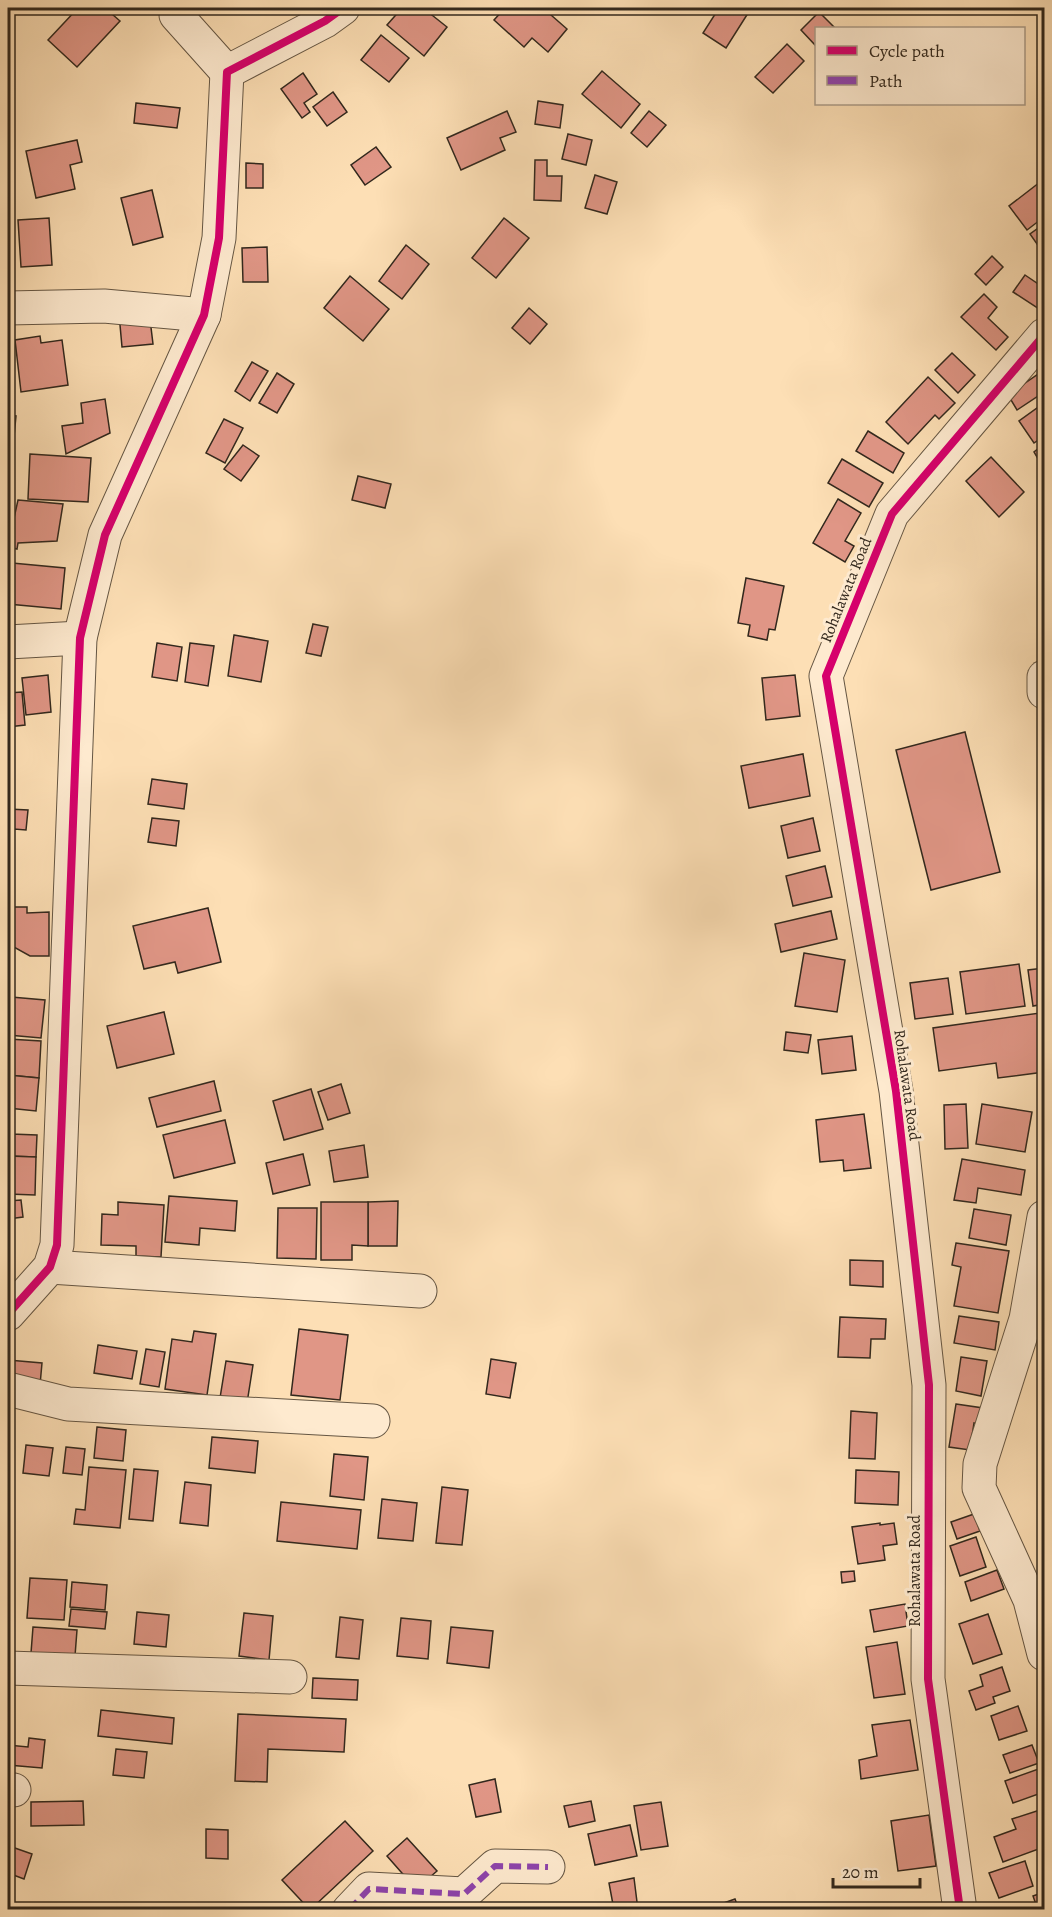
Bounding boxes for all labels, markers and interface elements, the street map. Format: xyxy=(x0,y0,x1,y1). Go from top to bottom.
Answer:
legend xyxy=(815,27,1025,105)
text: Cycle path xyxy=(869,39,945,63)
text: Path xyxy=(869,69,903,93)
street label: Rohalawata Road xyxy=(815,534,877,646)
street label: Rohalawata Road xyxy=(888,1028,926,1142)
street label: Rohalawata Road xyxy=(904,1515,926,1627)
scale bar xyxy=(833,1851,920,1889)
text: 20 m xyxy=(842,1860,879,1884)

